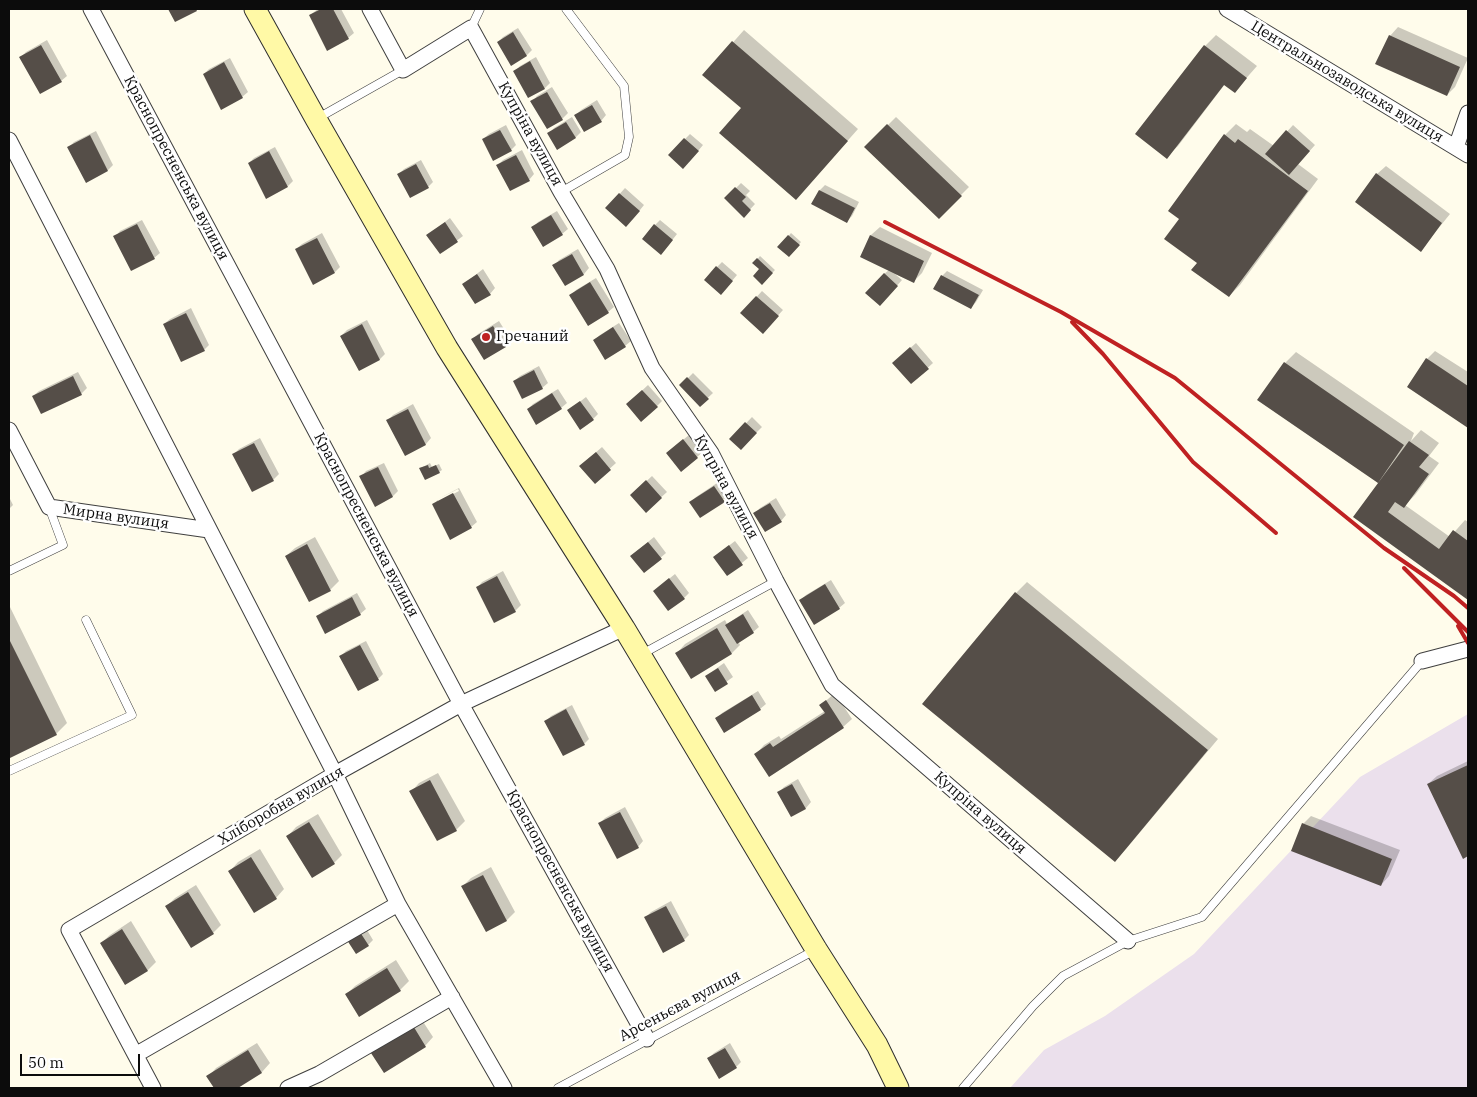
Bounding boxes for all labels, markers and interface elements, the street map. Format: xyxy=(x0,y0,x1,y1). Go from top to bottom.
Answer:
street label: Центральнозаводська вулиця xyxy=(1247,17,1447,147)
street label: Краснопресненська вулиця xyxy=(120,73,232,263)
street label: Купріна вулиця xyxy=(494,79,566,189)
place label: Гречаний xyxy=(496,328,569,346)
marker: Гречаний xyxy=(480,331,492,343)
street label: Краснопресненська вулиця xyxy=(310,430,422,620)
street label: Купріна вулиця xyxy=(690,432,762,542)
street label: Мирна вулиця xyxy=(62,501,170,533)
street label: Хліборобна вулиця xyxy=(215,763,347,849)
street label: Купріна вулиця xyxy=(930,768,1030,858)
street label: Краснопресненська вулиця xyxy=(502,787,618,975)
street label: Арсеньєва вулиця xyxy=(616,966,744,1046)
scale bar xyxy=(22,1044,142,1076)
text: 50 m xyxy=(28,1053,64,1072)

